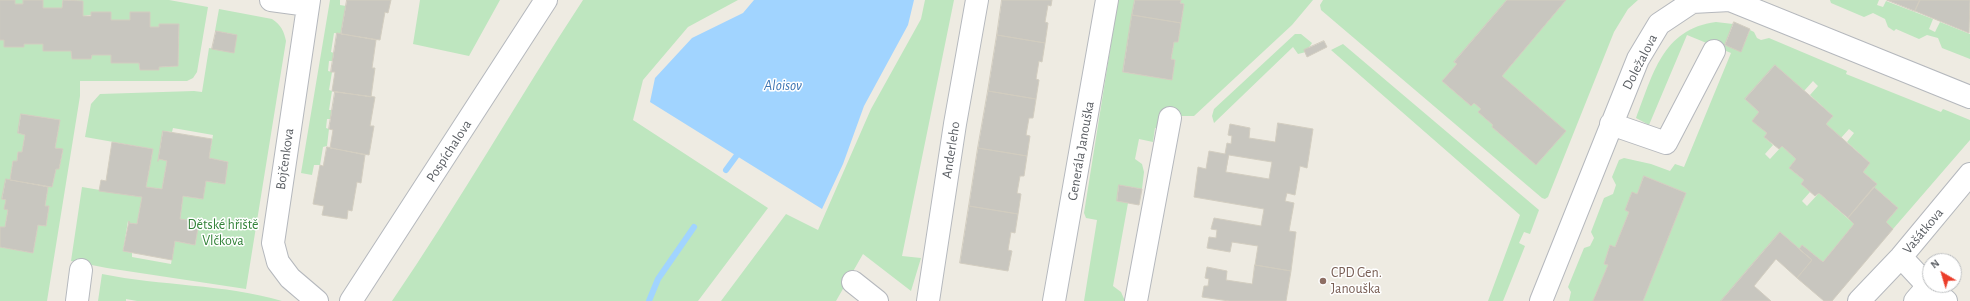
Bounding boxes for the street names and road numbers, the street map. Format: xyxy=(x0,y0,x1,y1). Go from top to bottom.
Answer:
street label: Doležalova xyxy=(1619,31,1661,93)
street label: Generála Janouška xyxy=(1064,100,1098,202)
street label: Pospíchalova xyxy=(423,117,475,185)
street label: Anderleho xyxy=(938,120,964,180)
street label: Bojčenkova xyxy=(272,127,298,191)
street label: Vašátkova xyxy=(1899,205,1947,257)

